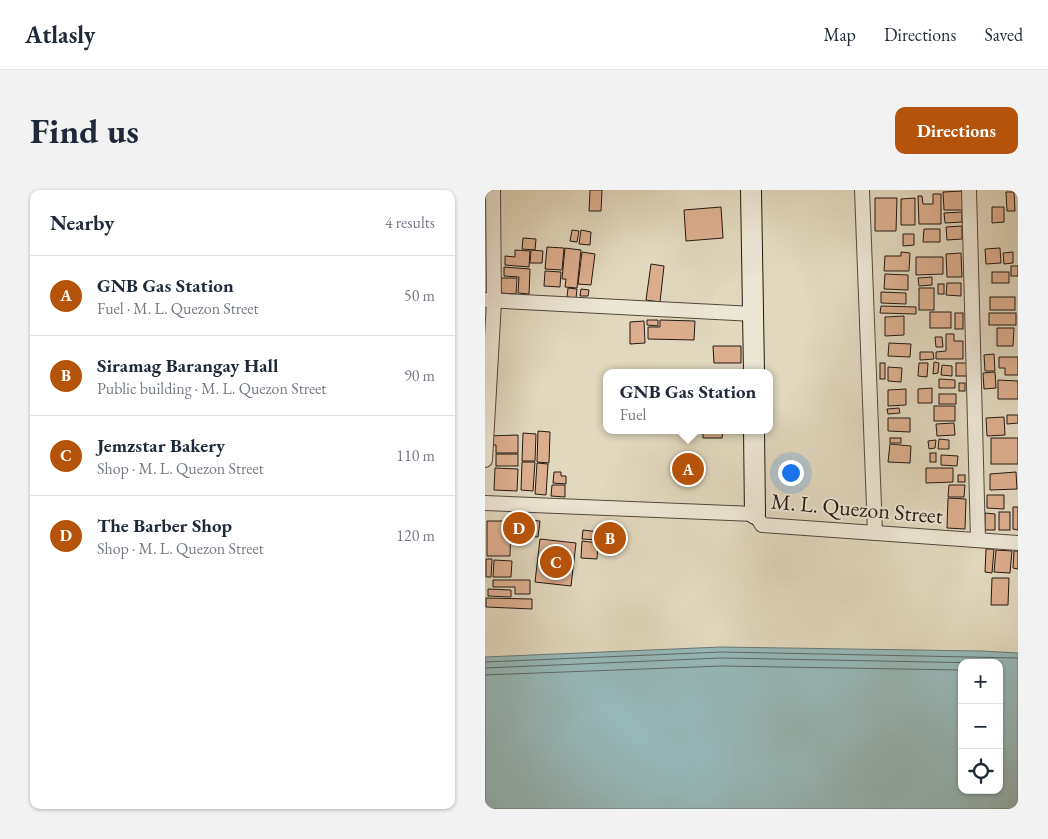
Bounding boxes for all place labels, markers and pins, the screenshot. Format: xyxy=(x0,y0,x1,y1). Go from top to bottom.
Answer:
pin: A xyxy=(672,450,704,488)
pin: D xyxy=(503,509,535,547)
pin: B xyxy=(594,519,626,557)
pin: C xyxy=(540,543,572,581)

